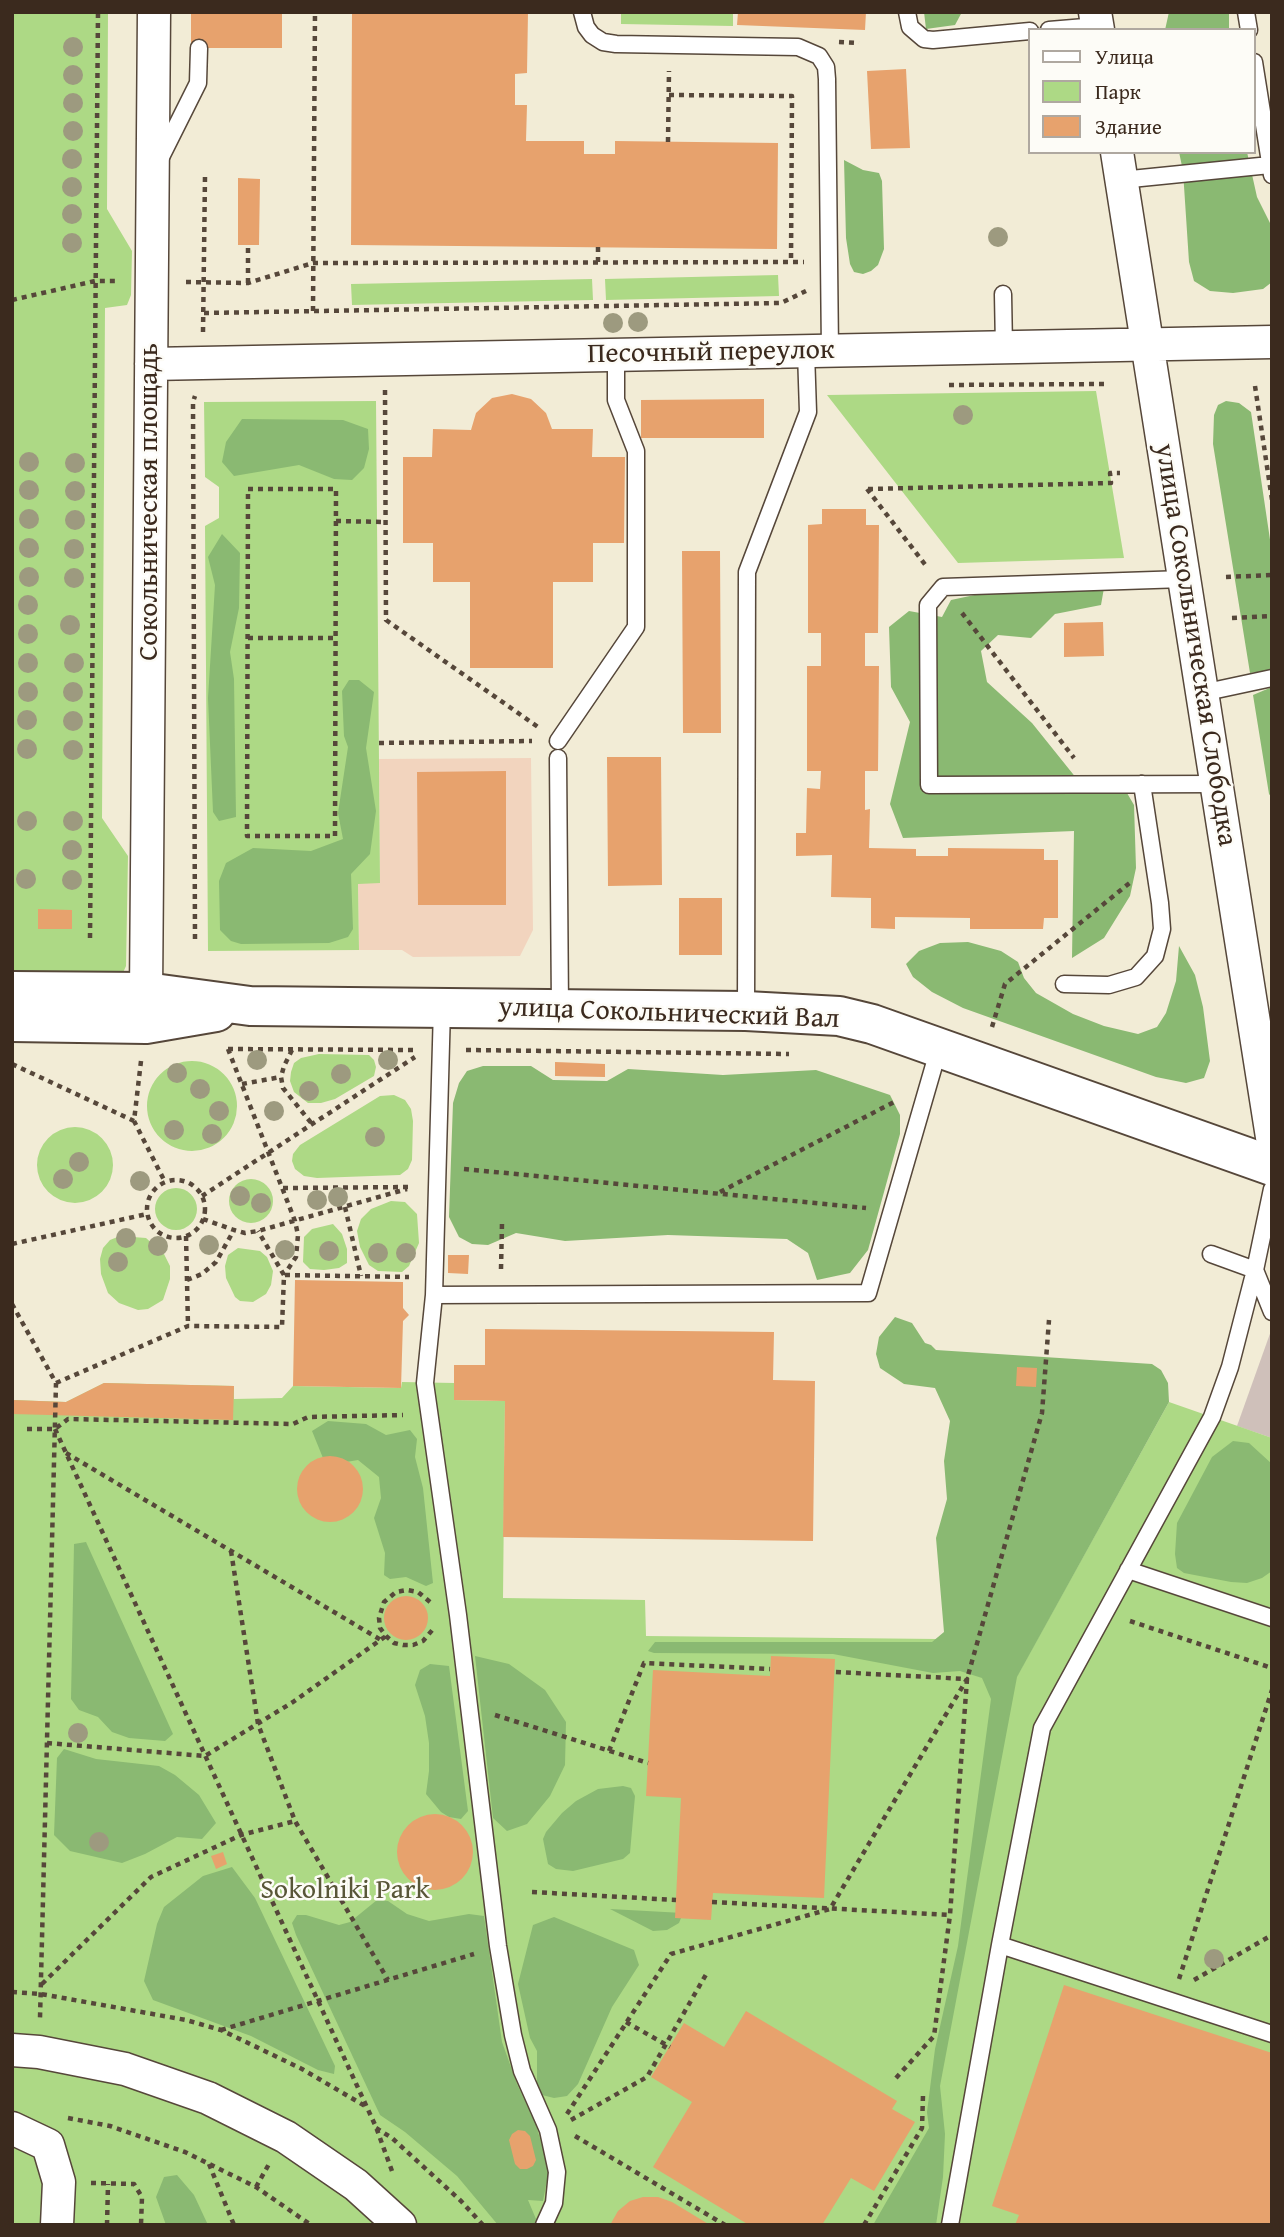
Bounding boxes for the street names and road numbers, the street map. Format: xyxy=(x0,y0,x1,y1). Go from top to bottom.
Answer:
street label: Песочный переулок xyxy=(587,334,835,372)
street label: Сокольническая площадь xyxy=(133,343,167,661)
street label: улица Сокольническая Слободка xyxy=(1147,441,1243,849)
street label: улица Сокольнический Вал xyxy=(498,991,840,1037)

